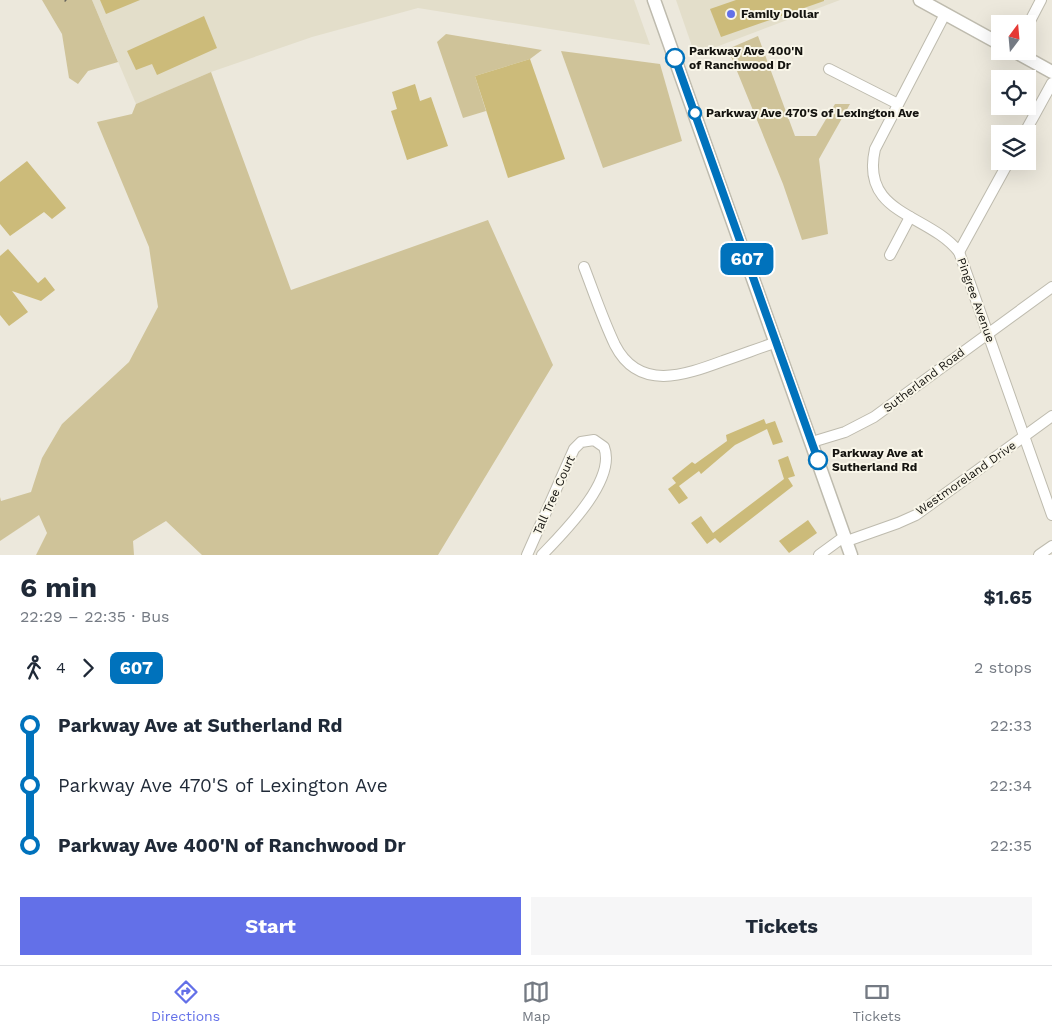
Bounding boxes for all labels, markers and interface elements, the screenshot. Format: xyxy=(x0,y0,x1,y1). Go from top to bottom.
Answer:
place label: Family Dollar xyxy=(741,7,820,21)
marker: Family Dollar xyxy=(725,8,737,20)
north arrow xyxy=(991,15,1036,60)
map controls xyxy=(991,15,1036,170)
place label: Parkway Ave 400'N of Ranchwood Dr xyxy=(689,44,803,72)
marker: Parkway Ave 400'N of Ranchwood Dr xyxy=(665,48,685,68)
button: locate xyxy=(991,70,1036,115)
marker: Parkway Ave 470'S of Lexington Ave xyxy=(688,106,702,120)
place label: Parkway Ave 470'S of Lexington Ave xyxy=(706,106,919,120)
button: layers xyxy=(991,125,1036,170)
line badge: 607 xyxy=(718,243,776,275)
text: 607 xyxy=(730,248,764,269)
street label: Pingree Avenue xyxy=(954,256,998,344)
street label: Sutherland Road xyxy=(881,345,967,415)
street label: Westmoreland Drive xyxy=(913,438,1019,518)
place label: Parkway Ave at Sutherland Rd xyxy=(832,446,924,474)
marker: Parkway Ave at Sutherland Rd xyxy=(808,450,828,470)
street label: Tall Tree Court xyxy=(530,453,578,537)
text: 6 min xyxy=(20,571,97,604)
text: $1.65 xyxy=(983,586,1032,609)
text: 22:29 – 22:35 · Bus xyxy=(20,607,169,626)
icon: walk xyxy=(20,654,48,682)
icon: forward xyxy=(74,654,102,682)
text: 607 xyxy=(120,657,153,678)
text: 4 xyxy=(56,658,66,677)
text: 2 stops xyxy=(974,658,1032,677)
text: Parkway Ave at Sutherland Rd xyxy=(58,714,342,737)
text: 22:33 xyxy=(990,716,1032,735)
text: Parkway Ave 470'S of Lexington Ave xyxy=(58,774,388,797)
text: 22:34 xyxy=(990,776,1032,795)
text: Parkway Ave 400'N of Ranchwood Dr xyxy=(58,834,406,857)
text: 22:35 xyxy=(990,836,1032,855)
button: Start xyxy=(20,897,521,955)
button: Tickets xyxy=(531,897,1032,955)
tab: Directions xyxy=(151,978,220,1024)
tab: Map xyxy=(522,978,551,1024)
tab: Tickets xyxy=(852,978,901,1024)

